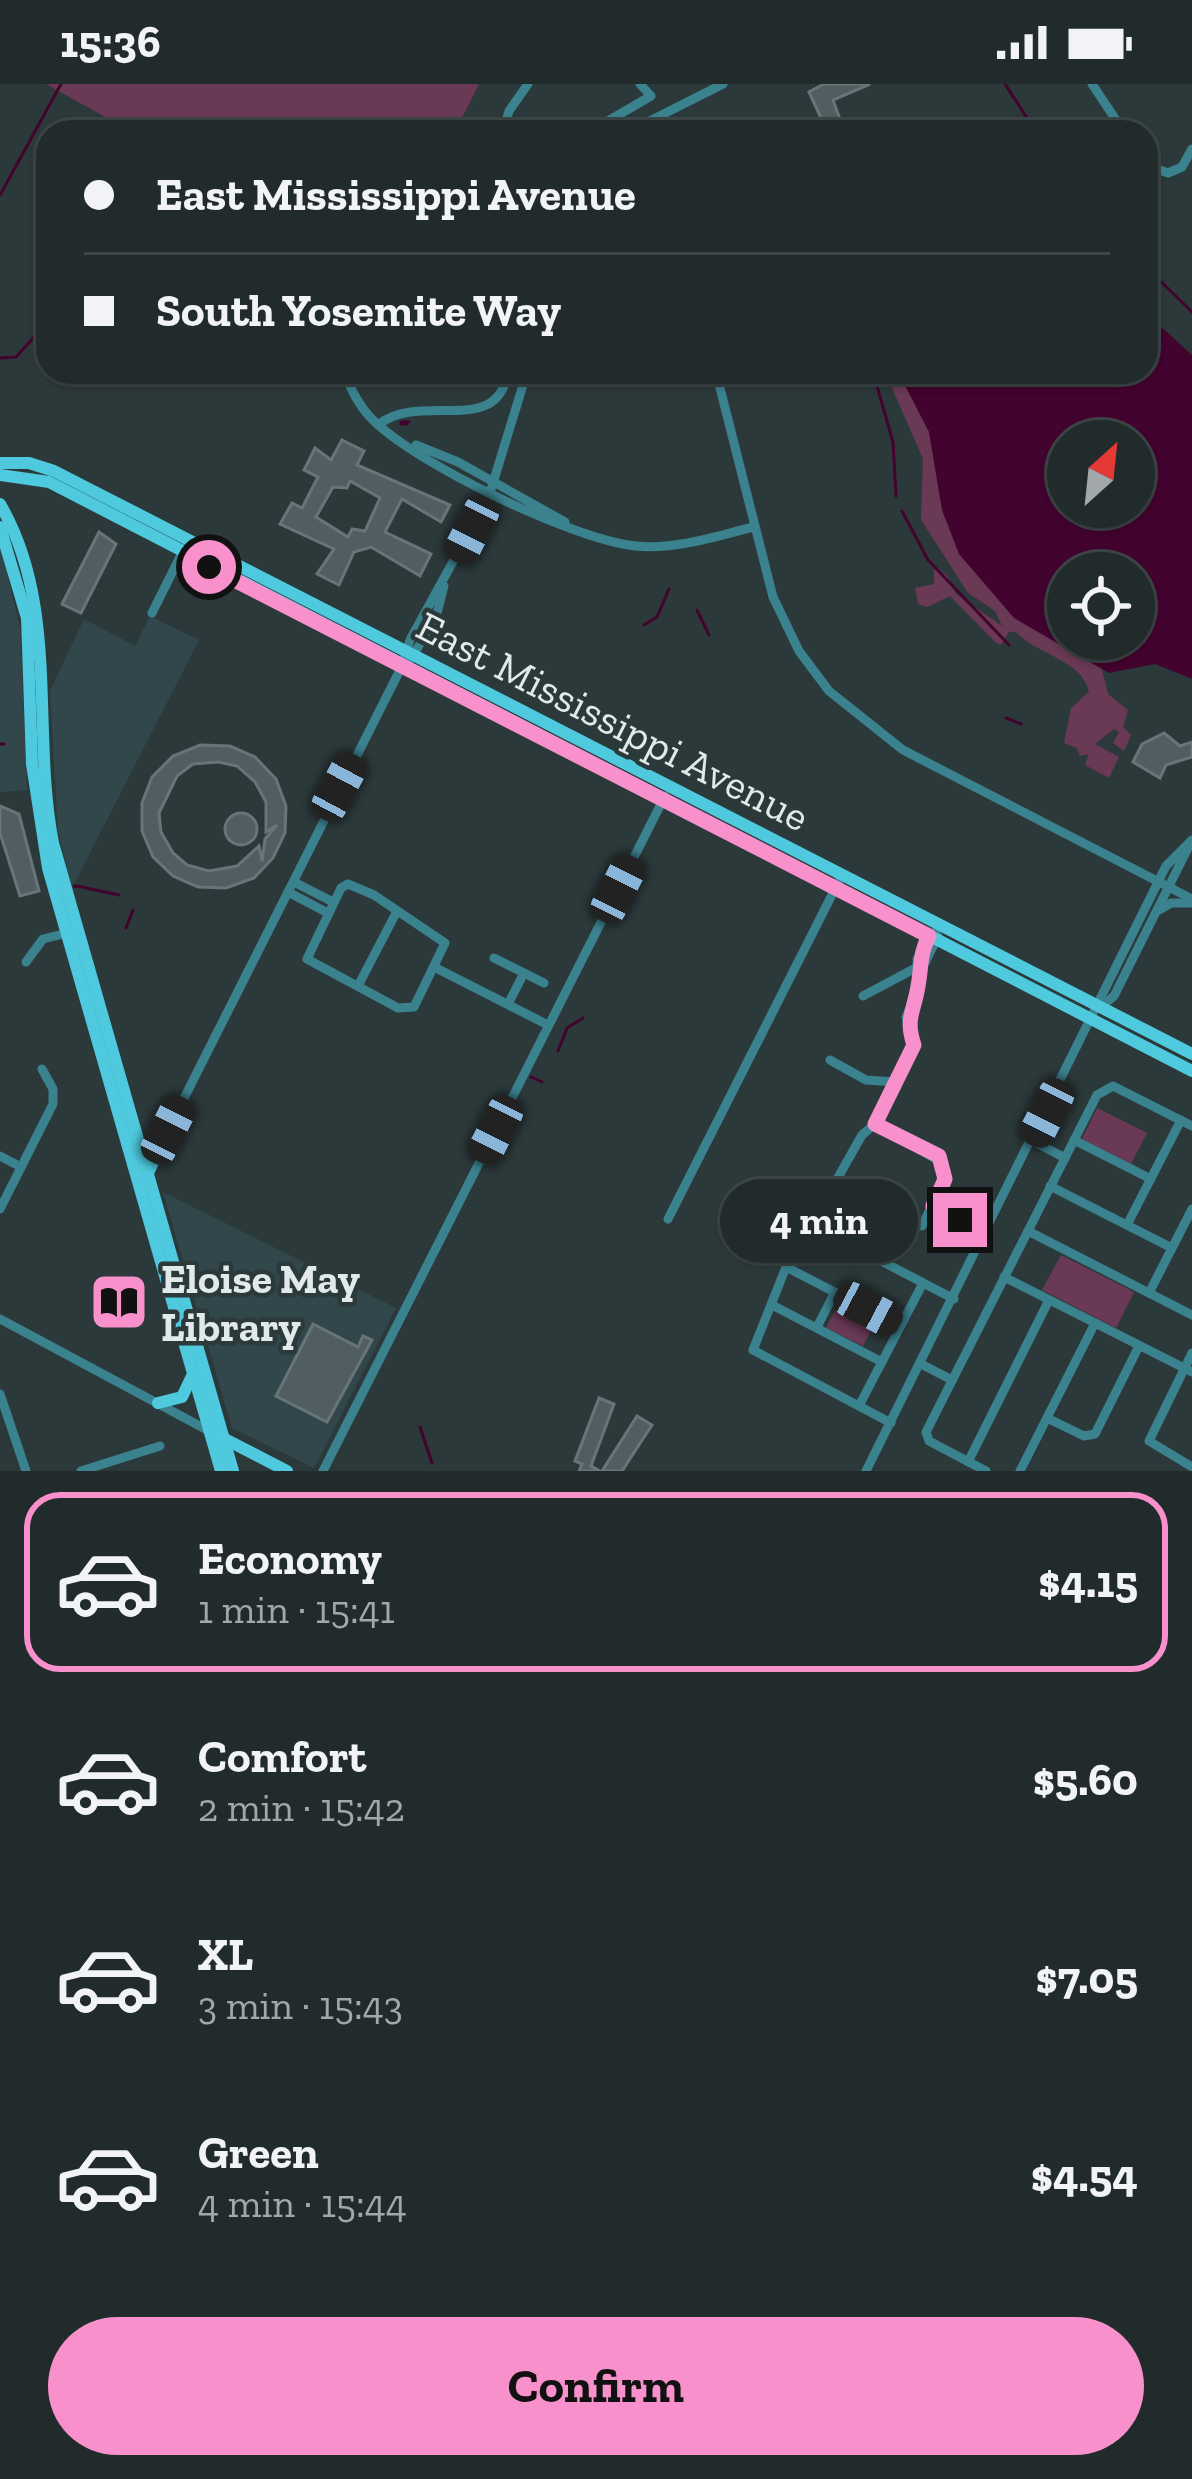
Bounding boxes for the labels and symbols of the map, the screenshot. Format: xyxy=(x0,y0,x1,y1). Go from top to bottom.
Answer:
north arrow xyxy=(1047,420,1155,528)
car xyxy=(440,490,504,570)
route start xyxy=(182,540,236,594)
street label: East Mississippi Avenue xyxy=(408,600,818,842)
car xyxy=(306,747,372,827)
car xyxy=(586,849,650,929)
car xyxy=(1015,1073,1079,1153)
car xyxy=(136,1090,200,1170)
car xyxy=(464,1090,528,1170)
callout: 4 min xyxy=(720,1178,918,1262)
route end xyxy=(933,1193,987,1247)
place label: Eloise May Library xyxy=(161,1253,360,1352)
library icon: Eloise May Library xyxy=(88,1271,150,1333)
car xyxy=(828,1276,908,1342)

